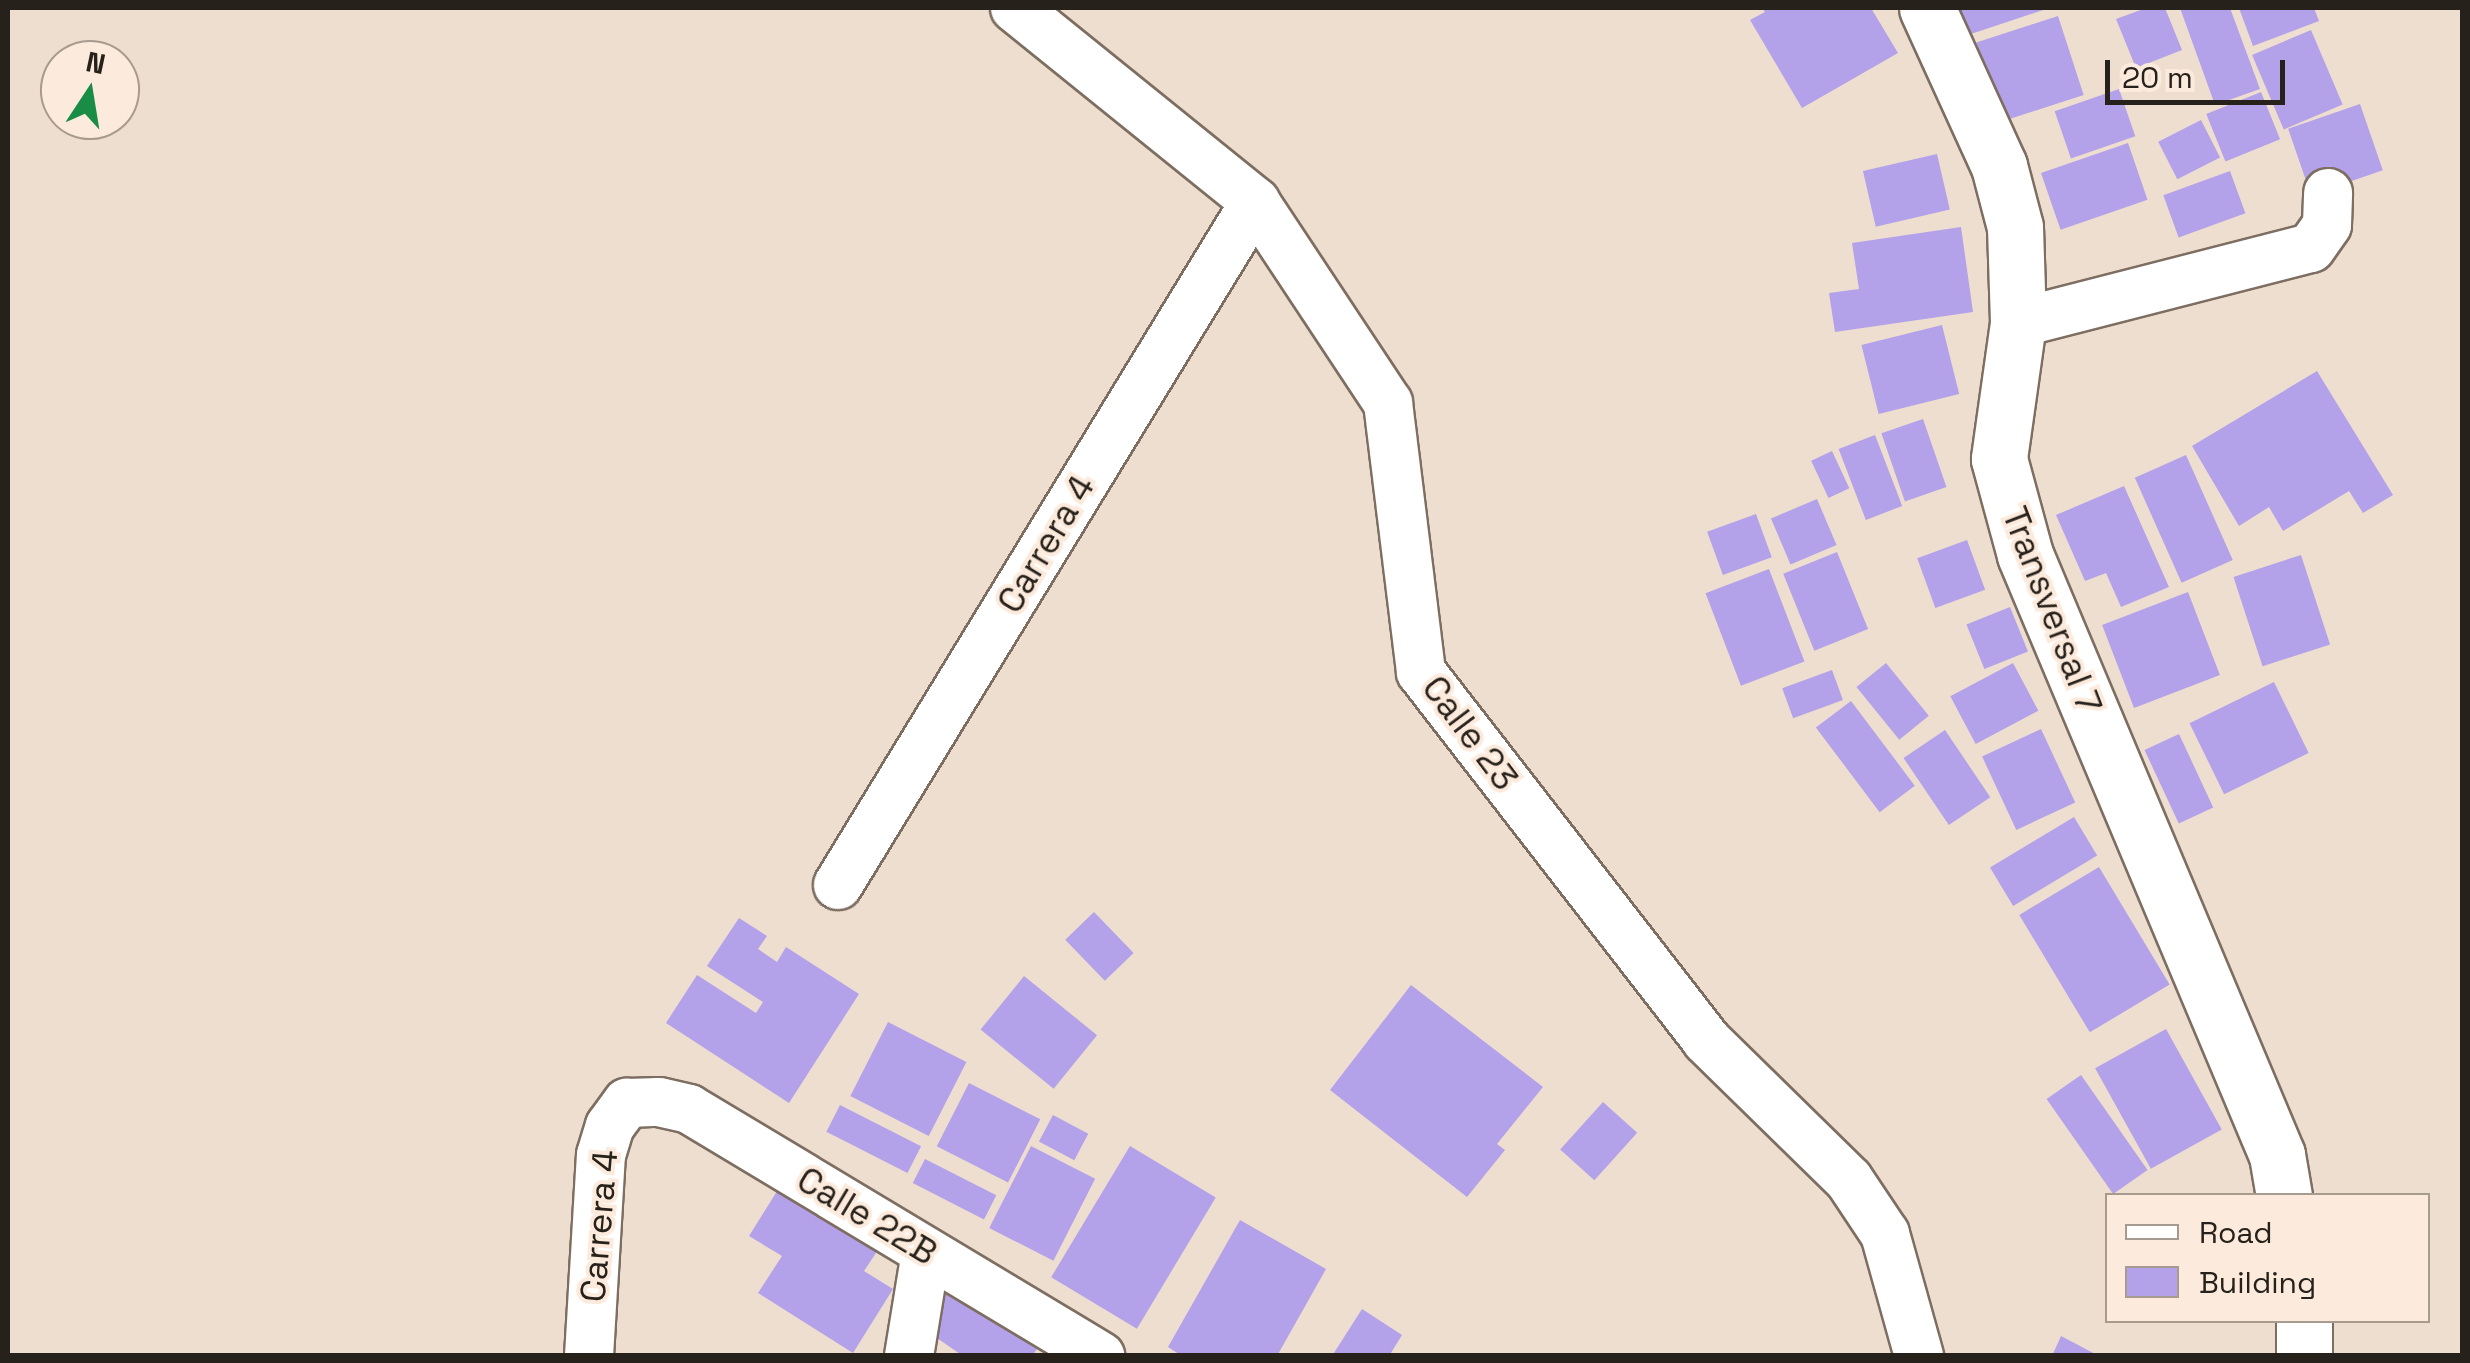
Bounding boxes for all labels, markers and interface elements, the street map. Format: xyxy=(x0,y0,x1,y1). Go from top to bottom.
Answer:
north arrow xyxy=(40,40,140,140)
scale bar xyxy=(2110,40,2290,102)
text: N xyxy=(83,43,109,82)
text: 20 m xyxy=(2122,58,2193,97)
street label: Carrera 4 xyxy=(989,468,1103,620)
street label: Transversal 7 xyxy=(1993,501,2111,719)
street label: Calle 23 xyxy=(1414,668,1526,798)
street label: Carrera 4 xyxy=(571,1148,627,1304)
street label: Calle 22B xyxy=(790,1158,944,1274)
legend xyxy=(2105,1193,2430,1323)
text: Road xyxy=(2199,1213,2273,1252)
text: Building xyxy=(2199,1263,2316,1302)

